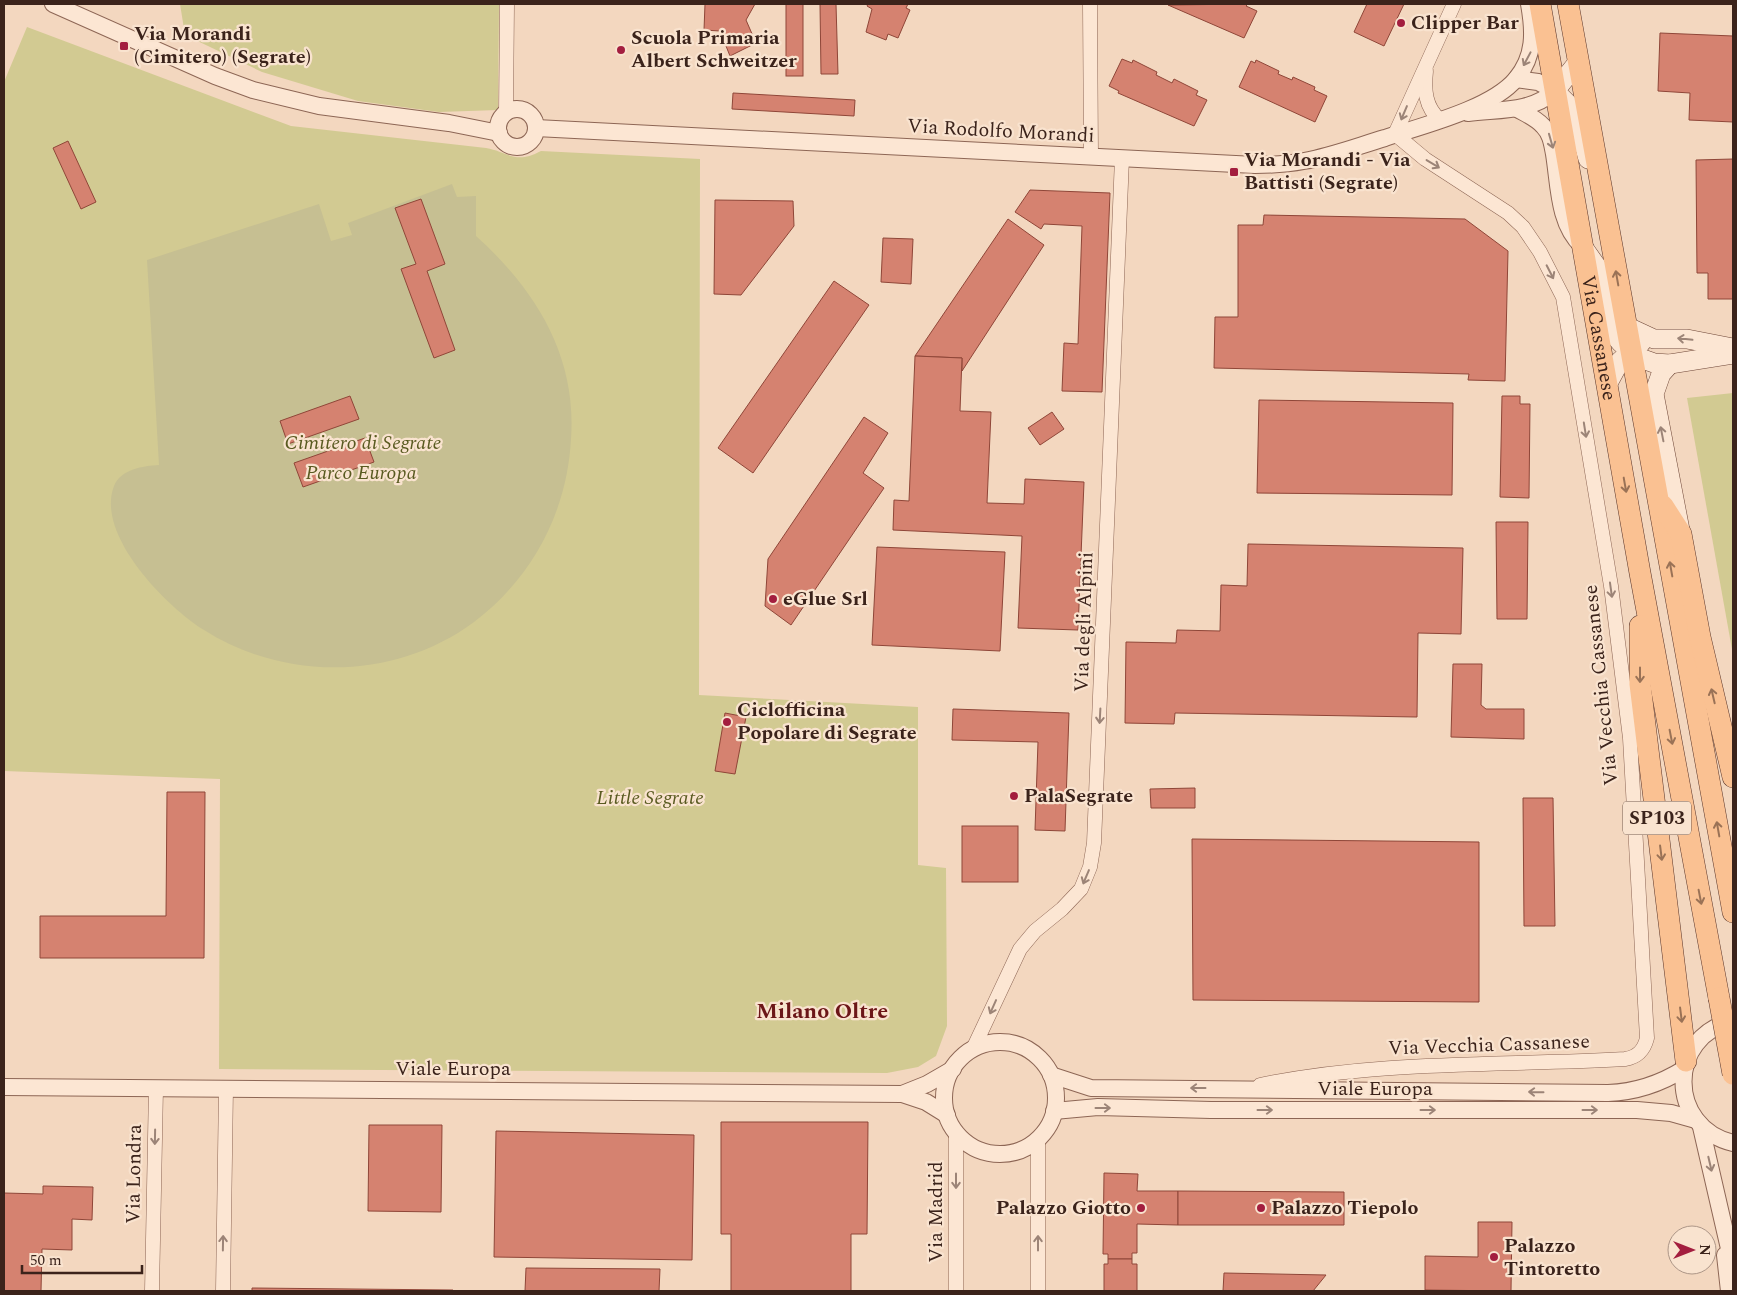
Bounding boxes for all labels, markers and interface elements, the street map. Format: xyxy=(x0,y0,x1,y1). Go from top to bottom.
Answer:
place label: Clipper Bar xyxy=(1411,8,1519,38)
marker: Clipper Bar xyxy=(1395,17,1407,29)
place label: Via Morandi (Cimitero) (Segrate) xyxy=(134,19,311,72)
place label: Scuola Primaria Albert Schweitzer xyxy=(631,23,797,76)
marker: Via Morandi (Cimitero) (Segrate) xyxy=(118,40,130,52)
marker: Scuola Primaria Albert Schweitzer xyxy=(615,44,627,56)
one-way arrow xyxy=(1522,52,1532,67)
one-way arrow xyxy=(1399,105,1408,120)
street label: Via Rodolfo Morandi xyxy=(907,111,1095,151)
one-way arrow xyxy=(1546,133,1556,149)
place label: Via Morandi - Via Battisti (Segrate) xyxy=(1244,145,1411,198)
one-way arrow xyxy=(1426,160,1440,170)
marker: Via Morandi - Via Battisti (Segrate) xyxy=(1228,166,1240,178)
one-way arrow xyxy=(1546,264,1555,279)
one-way arrow xyxy=(1612,271,1622,287)
street label: Via Cassanese xyxy=(1573,273,1624,403)
one-way arrow xyxy=(1678,335,1694,344)
one-way arrow xyxy=(1580,421,1590,437)
one-way arrow xyxy=(1657,427,1666,443)
park label: Cimitero di Segrate xyxy=(285,428,442,458)
park label: Parco Europa xyxy=(305,458,417,488)
one-way arrow xyxy=(1620,477,1630,493)
street label: Via degli Alpini xyxy=(1067,551,1101,693)
one-way arrow xyxy=(1665,562,1675,578)
one-way arrow xyxy=(1607,582,1617,598)
street label: Via Vecchia Cassanese xyxy=(1576,583,1626,787)
place label: eGlue Srl xyxy=(783,584,868,614)
marker: eGlue Srl xyxy=(767,593,779,605)
one-way arrow xyxy=(1635,666,1645,682)
one-way arrow xyxy=(1708,689,1717,705)
place label: Ciclofficina Popolare di Segrate xyxy=(737,695,917,748)
one-way arrow xyxy=(1095,708,1105,724)
marker: Ciclofficina Popolare di Segrate xyxy=(721,716,733,728)
one-way arrow xyxy=(1666,729,1676,745)
place label: PalaSegrate xyxy=(1024,781,1133,811)
park label: Little Segrate xyxy=(596,783,704,813)
marker: PalaSegrate xyxy=(1008,790,1020,802)
road number: SP103 xyxy=(1623,801,1691,834)
one-way arrow xyxy=(1713,822,1723,838)
one-way arrow xyxy=(1656,845,1666,861)
one-way arrow xyxy=(1080,869,1090,884)
one-way arrow xyxy=(1696,889,1706,905)
district label: Milano Oltre xyxy=(756,995,888,1028)
one-way arrow xyxy=(988,999,998,1014)
one-way arrow xyxy=(1676,1006,1686,1022)
street label: Via Vecchia Cassanese xyxy=(1388,1026,1590,1064)
street label: Viale Europa xyxy=(395,1054,511,1084)
street label: Viale Europa xyxy=(1317,1074,1433,1104)
one-way arrow xyxy=(1190,1083,1206,1093)
one-way arrow xyxy=(1528,1088,1544,1097)
one-way arrow xyxy=(1094,1103,1111,1113)
one-way arrow xyxy=(1257,1105,1273,1115)
one-way arrow xyxy=(1420,1105,1436,1115)
one-way arrow xyxy=(1582,1105,1598,1115)
street label: Via Londra xyxy=(118,1124,150,1224)
one-way arrow xyxy=(150,1128,160,1144)
one-way arrow xyxy=(1706,1155,1715,1171)
street label: Via Madrid xyxy=(921,1161,951,1263)
one-way arrow xyxy=(951,1172,961,1189)
place label: Palazzo Giotto xyxy=(996,1193,1131,1223)
place label: Palazzo Tiepolo xyxy=(1271,1193,1418,1223)
marker: Palazzo Giotto xyxy=(1135,1202,1147,1214)
marker: Palazzo Tiepolo xyxy=(1255,1202,1267,1214)
north arrow xyxy=(1667,1225,1717,1275)
place label: Palazzo Tintoretto xyxy=(1504,1231,1600,1284)
one-way arrow xyxy=(218,1235,228,1251)
one-way arrow xyxy=(1033,1235,1043,1251)
scale bar xyxy=(22,1242,142,1274)
text: N xyxy=(1694,1244,1715,1256)
text: 50 m xyxy=(30,1249,62,1272)
marker: Palazzo Tintoretto xyxy=(1488,1251,1500,1263)

